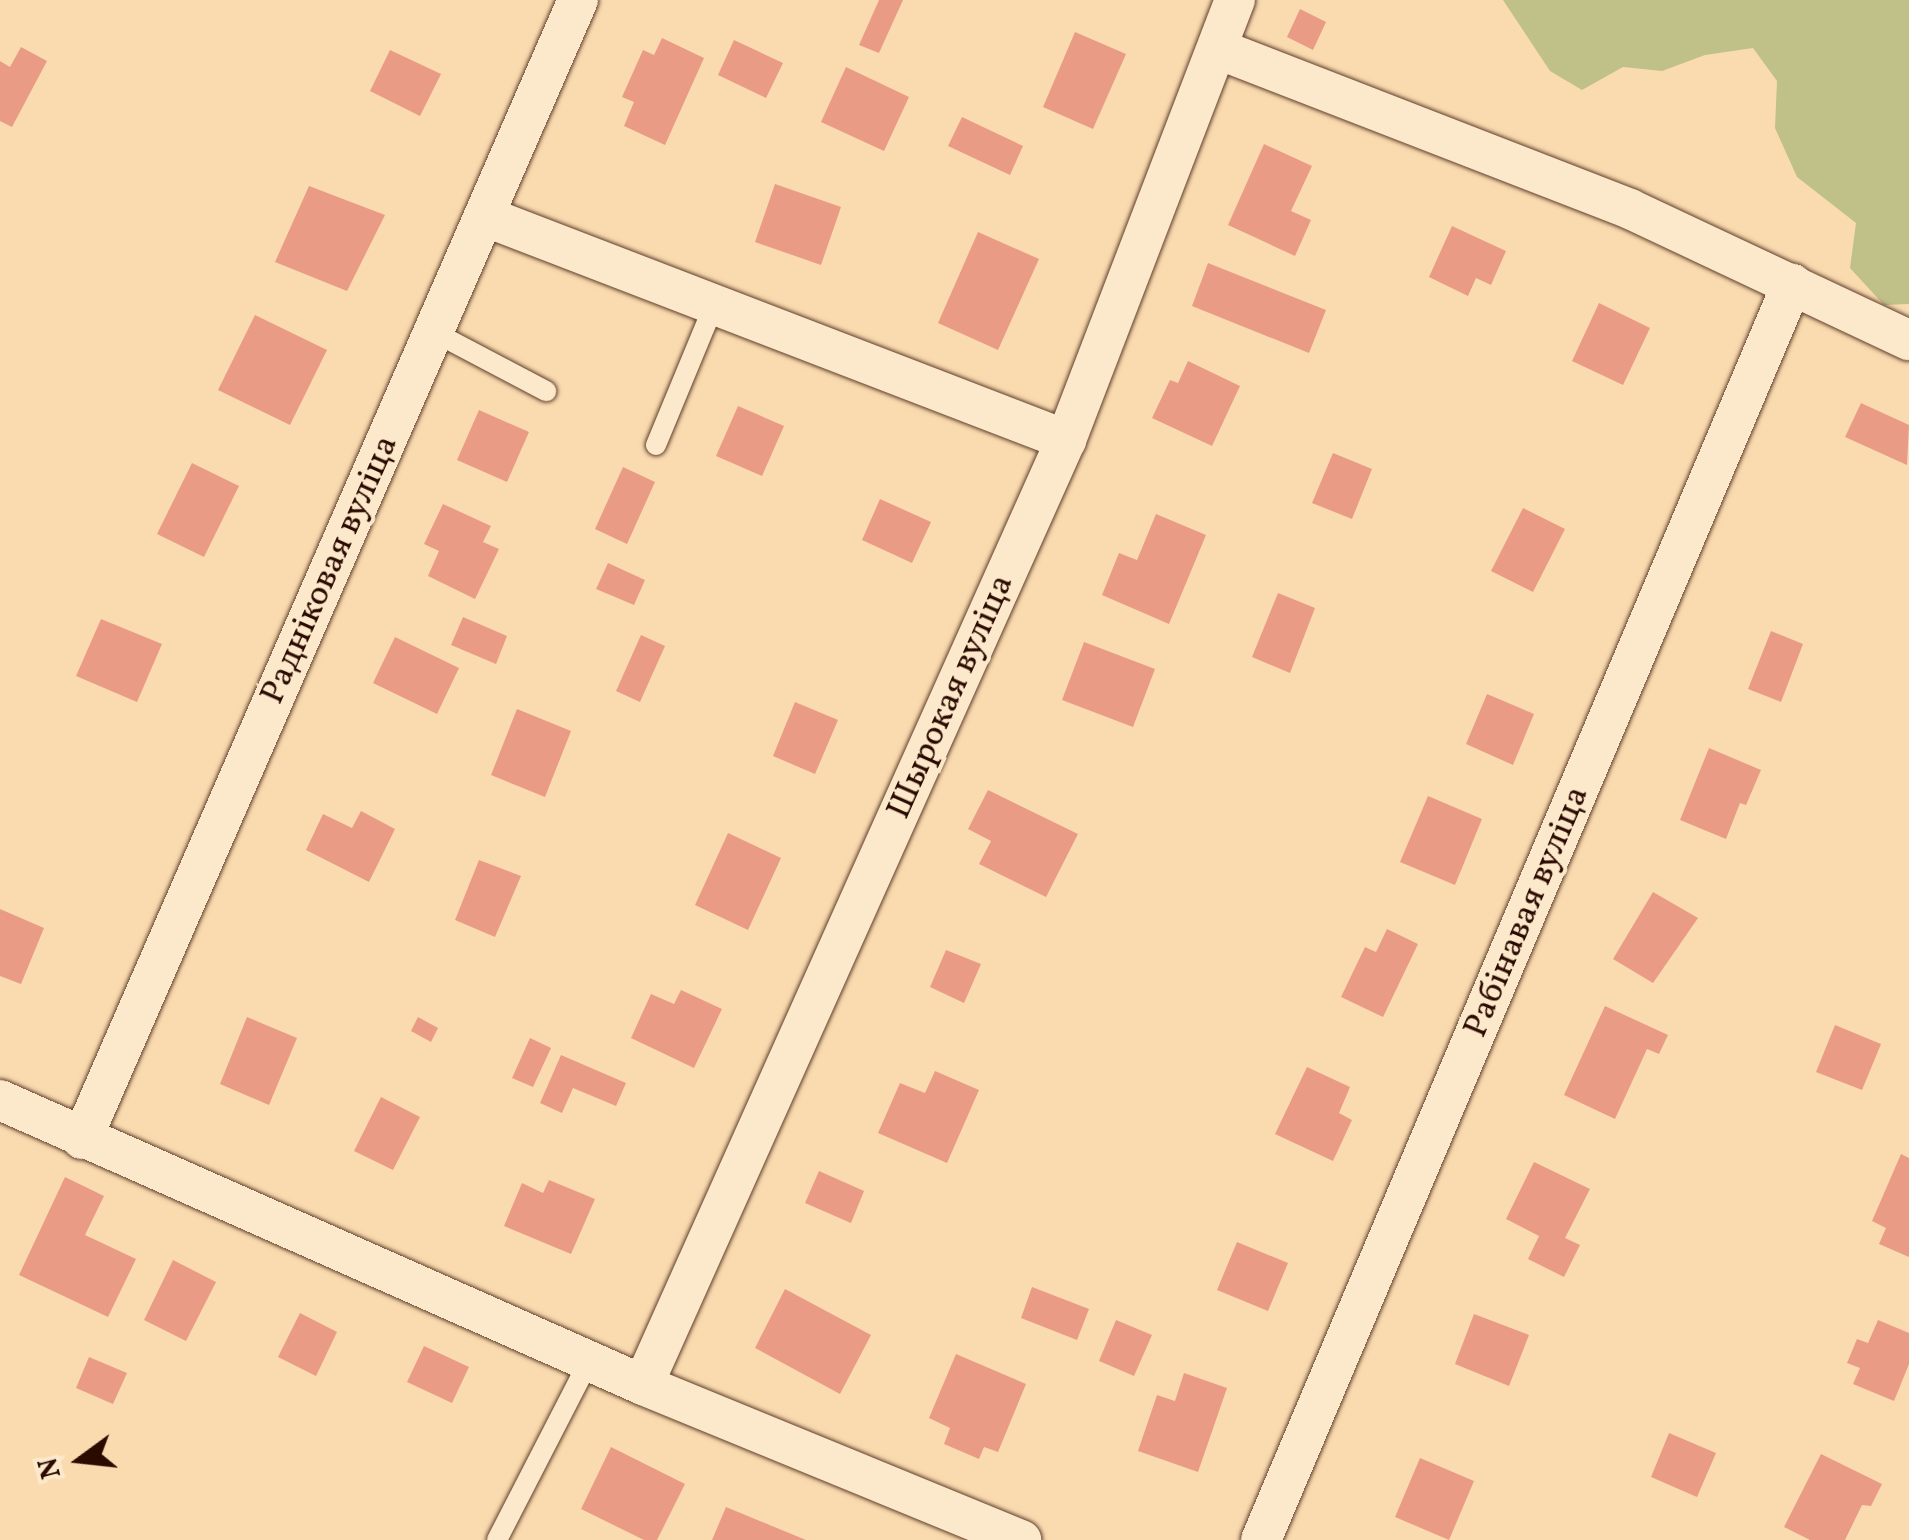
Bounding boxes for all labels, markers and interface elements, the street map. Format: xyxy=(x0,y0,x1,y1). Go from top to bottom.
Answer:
street label: Радніковая вуліца xyxy=(252,429,408,711)
street label: Шырокая вуліца xyxy=(878,568,1024,826)
street label: Рабінавая вуліца xyxy=(1455,780,1599,1044)
north arrow xyxy=(30,1410,130,1510)
text: N xyxy=(29,1453,72,1483)

